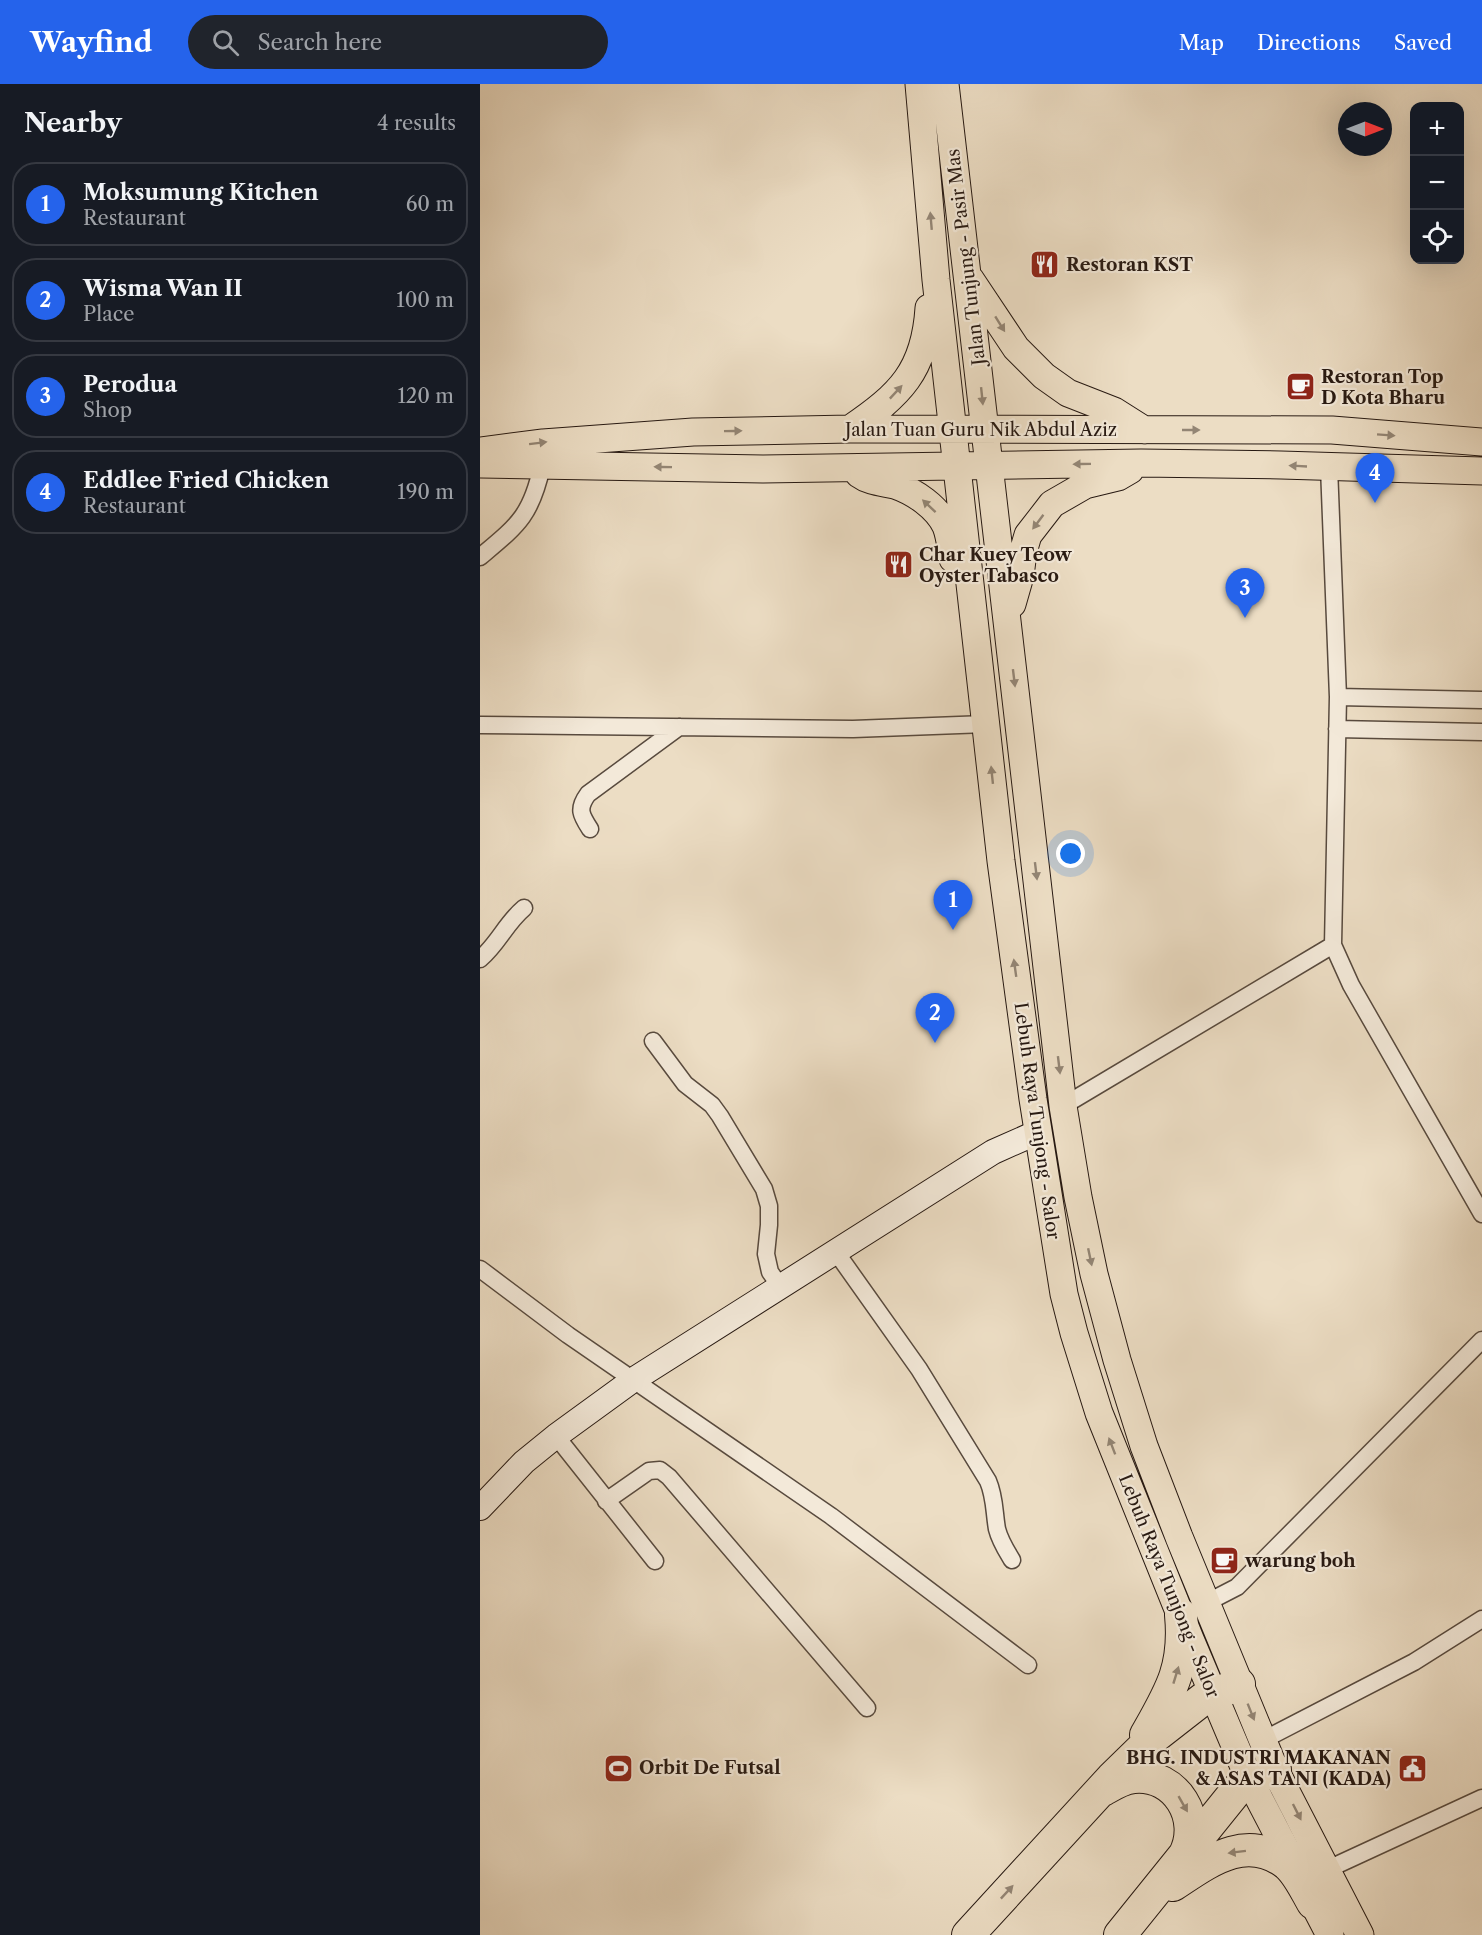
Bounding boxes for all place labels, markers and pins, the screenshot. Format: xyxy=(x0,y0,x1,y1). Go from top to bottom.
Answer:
restaurant icon: Restoran KST xyxy=(1029,249,1061,281)
place label: Restoran KST xyxy=(1066,254,1193,276)
place label: Restoran Top D Kota Bharu xyxy=(1321,366,1445,409)
cafe icon: Restoran Top D Kota Bharu xyxy=(1284,371,1316,403)
pin: 4 xyxy=(1356,454,1394,503)
place label: Char Kuey Teow Oyster Tabasco xyxy=(919,544,1073,587)
restaurant icon: Char Kuey Teow Oyster Tabasco xyxy=(882,549,914,581)
pin: 3 xyxy=(1226,568,1264,618)
pin: 1 xyxy=(934,880,972,930)
pin: 2 xyxy=(916,994,954,1043)
cafe icon: warung boh xyxy=(1208,1545,1240,1577)
place label: warung boh xyxy=(1244,1550,1356,1572)
place label: BHG. INDUSTRI MAKANAN & ASAS TANI (KADA) xyxy=(1126,1747,1391,1790)
sports icon: Orbit De Futsal xyxy=(602,1752,634,1784)
public building icon: BHG. INDUSTRI MAKANAN & ASAS TANI (KADA) xyxy=(1396,1752,1428,1784)
place label: Orbit De Futsal xyxy=(639,1757,781,1779)

